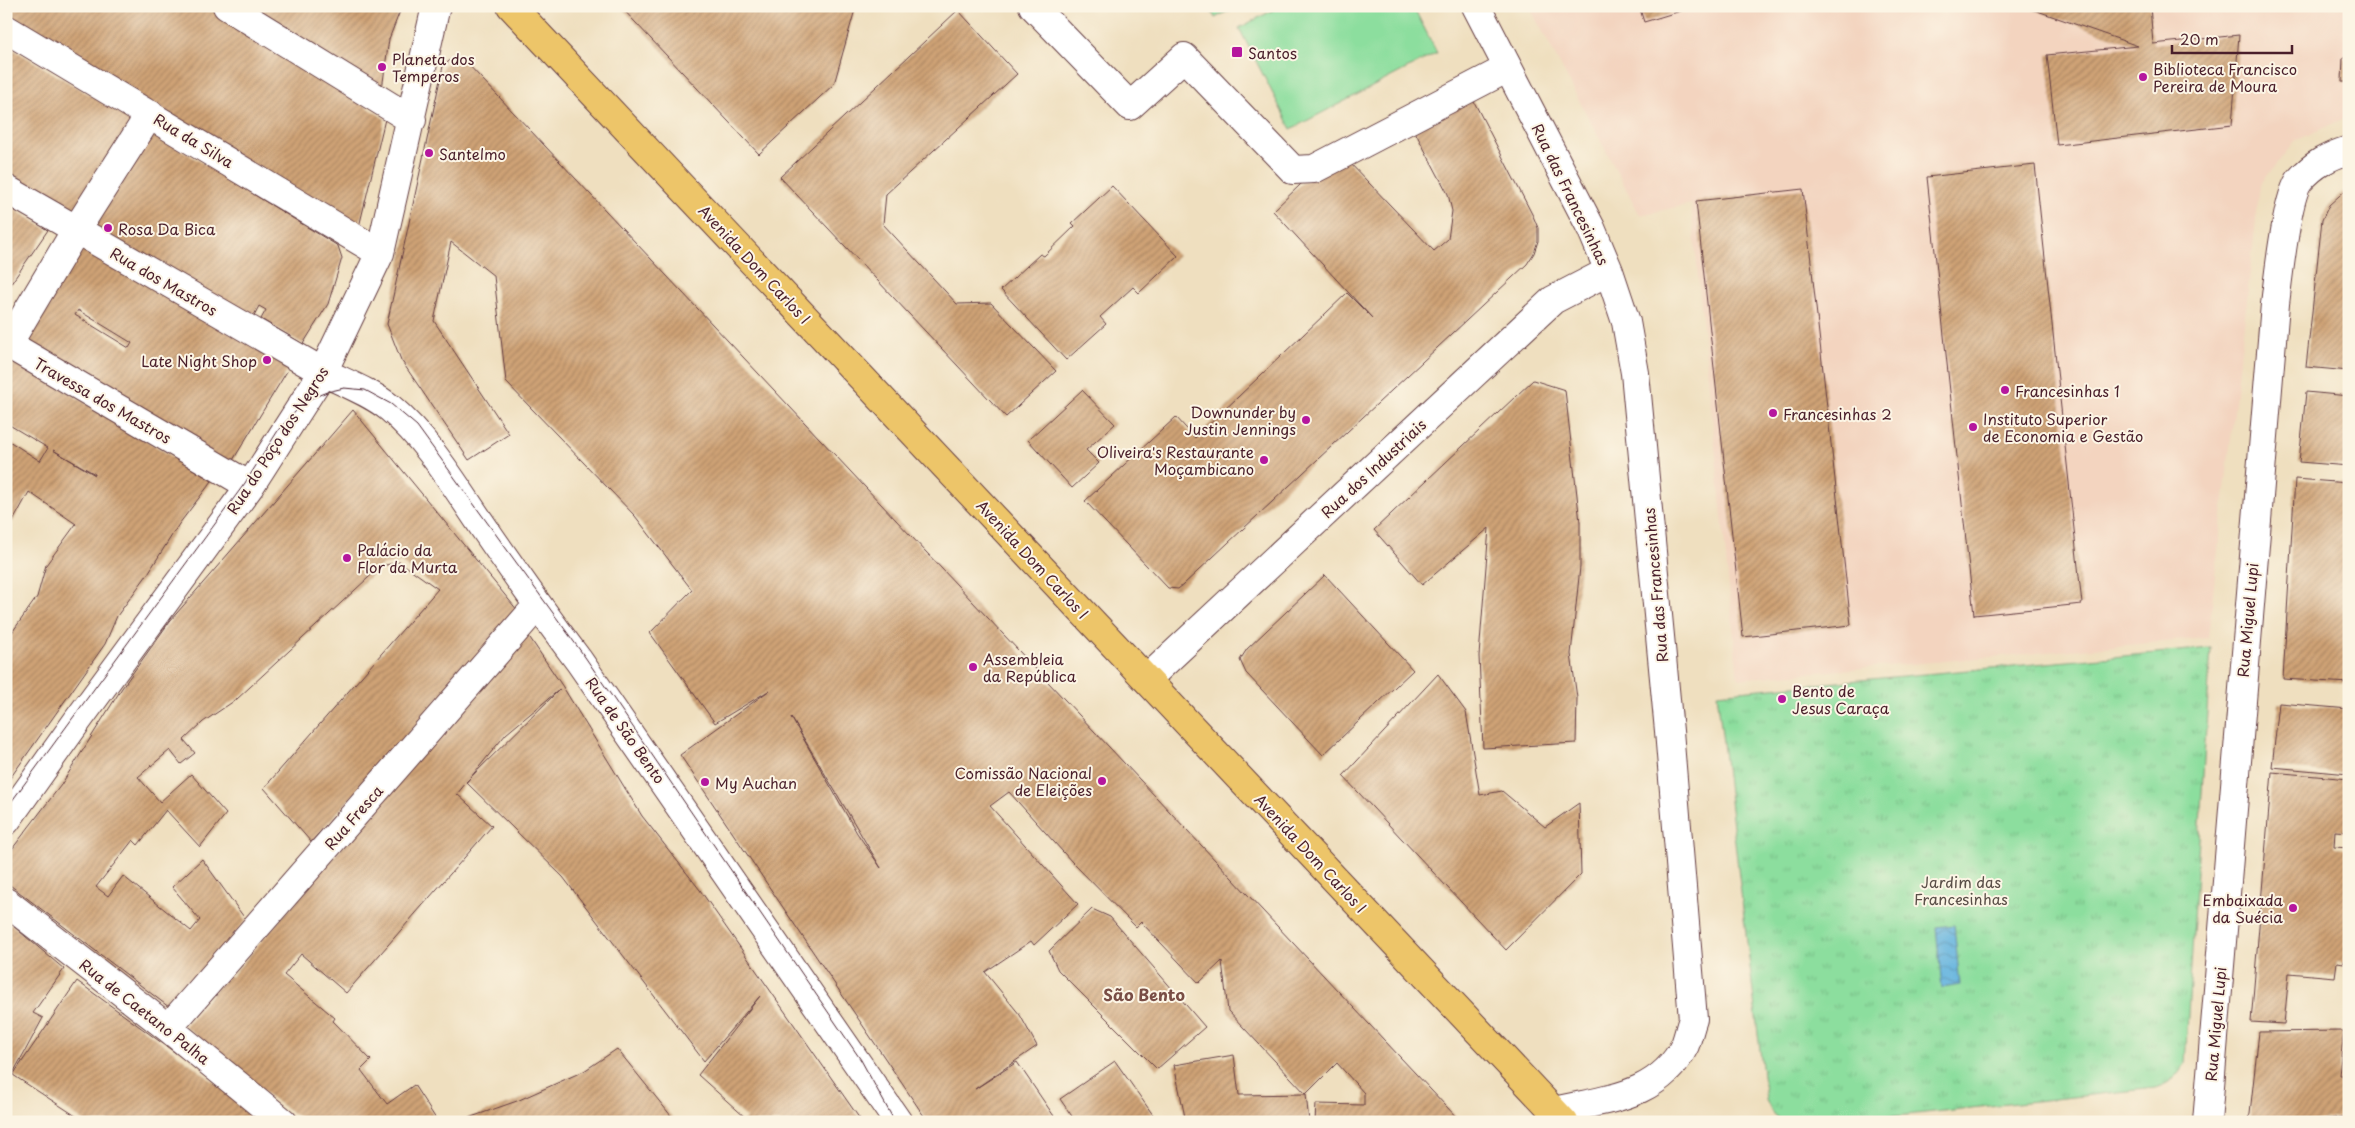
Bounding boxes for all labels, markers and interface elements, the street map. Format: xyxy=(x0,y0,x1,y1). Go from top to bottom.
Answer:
scale bar xyxy=(2172,22,2292,54)
text: 20 m xyxy=(2180,27,2219,50)
place label: Santos xyxy=(1248,41,1297,64)
marker: Santos xyxy=(1230,45,1244,59)
place label: Planeta dos Temperos xyxy=(392,47,475,87)
place label: Biblioteca Francisco Pereira de Moura xyxy=(2153,57,2297,97)
marker: Planeta dos Temperos xyxy=(376,61,388,73)
marker: Biblioteca Francisco Pereira de Moura xyxy=(2137,71,2149,83)
street label: Rua da Silva xyxy=(150,107,239,173)
street label: Rua das Francesinhas xyxy=(1527,119,1615,269)
place label: Santelmo xyxy=(439,142,506,165)
marker: Santelmo xyxy=(423,147,435,159)
street label: Avenida Dom Carlos I xyxy=(693,199,817,329)
place label: Rosa Da Bica xyxy=(118,217,216,240)
marker: Rosa Da Bica xyxy=(102,222,114,234)
street label: Rua dos Mastros xyxy=(106,241,222,321)
place label: Late Night Shop xyxy=(141,349,257,372)
street label: Travessa dos Mastros xyxy=(30,351,176,449)
marker: Late Night Shop xyxy=(261,354,273,366)
street label: Rua do Poço dos Negros xyxy=(220,361,334,518)
place label: Francesinhas 1 xyxy=(2015,379,2120,402)
marker: Francesinhas 1 xyxy=(1999,384,2011,396)
place label: Downunder by Justin Jennings xyxy=(1184,400,1296,440)
place label: Francesinhas 2 xyxy=(1783,402,1892,425)
marker: Francesinhas 2 xyxy=(1767,407,1779,419)
place label: Instituto Superior de Economia e Gestão xyxy=(1983,407,2143,447)
street label: Rua dos Industriais xyxy=(1315,413,1431,523)
marker: Downunder by Justin Jennings xyxy=(1300,414,1312,426)
marker: Instituto Superior de Economia e Gestão xyxy=(1967,421,1979,433)
place label: Oliveira's Restaurante Moçambicano xyxy=(1097,440,1254,480)
marker: Oliveira's Restaurante Moçambicano xyxy=(1258,454,1270,466)
street label: Avenida Dom Carlos I xyxy=(971,494,1095,624)
street label: Rua das Francesinhas xyxy=(1637,507,1673,663)
place label: Palácio da Flor da Murta xyxy=(357,538,458,578)
marker: Palácio da Flor da Murta xyxy=(341,552,353,564)
street label: Rua Miguel Lupi xyxy=(2231,562,2263,678)
place label: Assembleia da República xyxy=(983,647,1077,687)
marker: Assembleia da República xyxy=(967,661,979,673)
street label: Rua de São Bento xyxy=(581,672,671,788)
place label: Bento de Jesus Caraça xyxy=(1792,679,1890,719)
marker: Bento de Jesus Caraça xyxy=(1776,693,1788,705)
place label: Comissão Nacional de Eleições xyxy=(955,761,1092,801)
place label: My Auchan xyxy=(715,771,797,794)
marker: Comissão Nacional de Eleições xyxy=(1096,775,1108,787)
marker: My Auchan xyxy=(699,776,711,788)
street label: Rua Fresca xyxy=(318,780,388,854)
street label: Avenida Dom Carlos I xyxy=(1249,788,1373,918)
park label: Jardim das Francesinhas xyxy=(1914,870,2008,910)
place label: Embaixada da Suécia xyxy=(2203,888,2284,928)
marker: Embaixada da Suécia xyxy=(2287,902,2299,914)
street label: Rua de Caetano Palha xyxy=(75,953,216,1070)
street label: Rua Miguel Lupi xyxy=(2199,966,2231,1082)
district label: São Bento xyxy=(1103,982,1185,1006)

